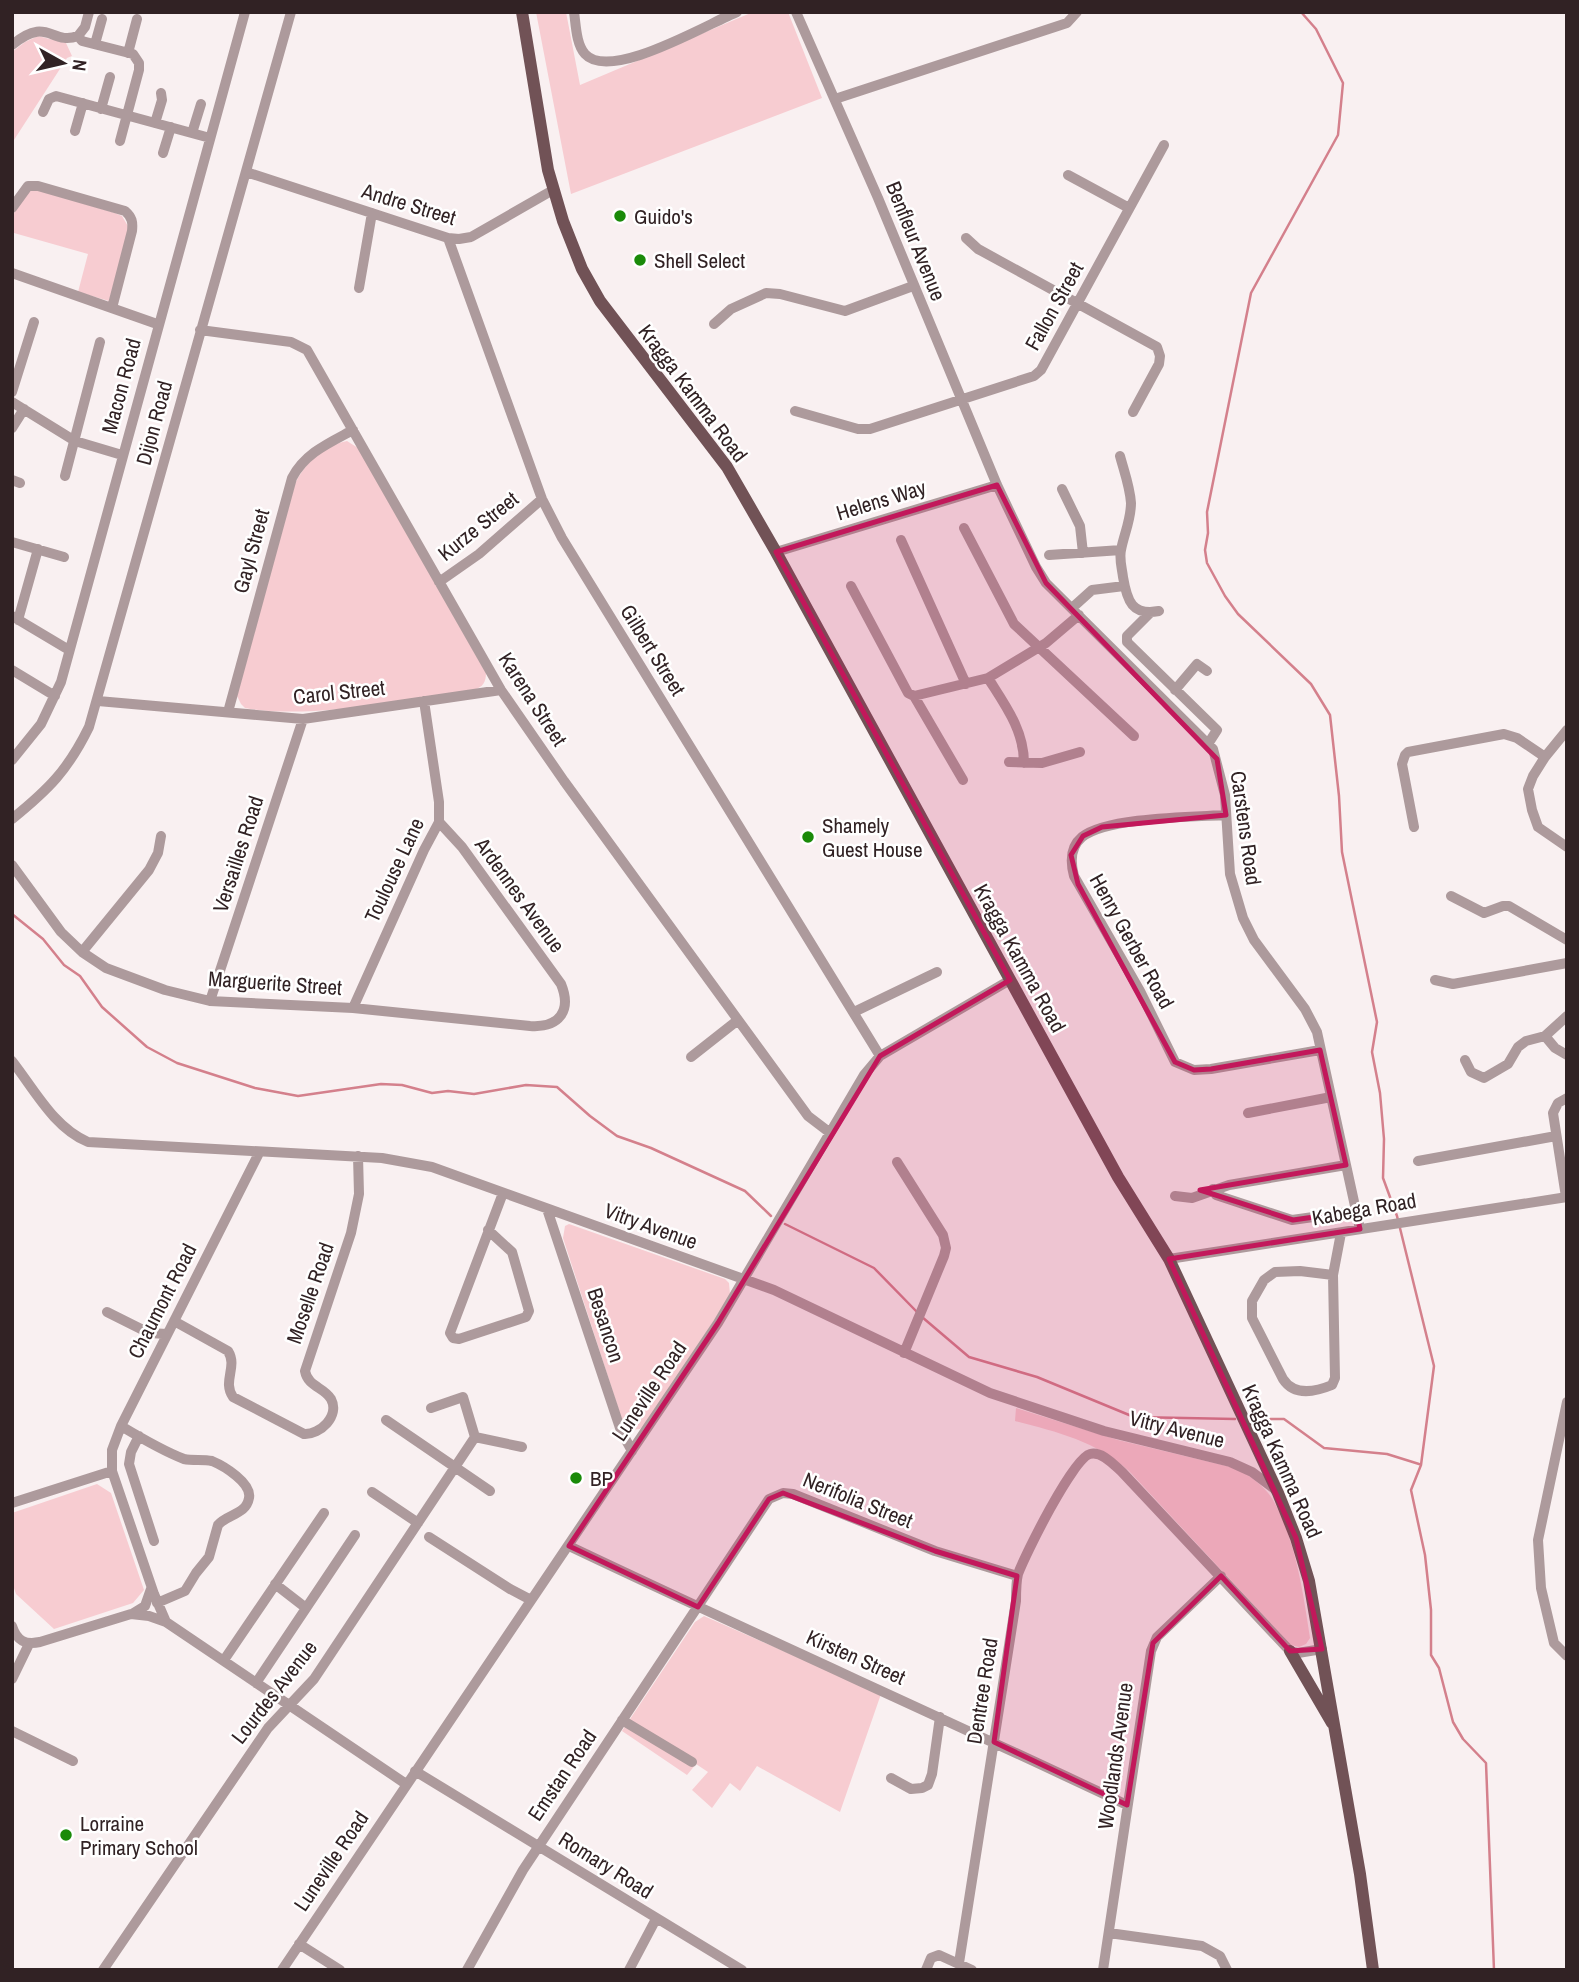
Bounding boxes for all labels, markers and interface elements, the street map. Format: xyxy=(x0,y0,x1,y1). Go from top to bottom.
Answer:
north arrow xyxy=(28,28,98,98)
text: N xyxy=(66,58,93,73)
street label: Andre Street xyxy=(358,176,460,232)
street label: Benfleur Avenue xyxy=(879,177,953,305)
place label: Guido's xyxy=(634,202,693,231)
marker: Guido's xyxy=(612,208,628,224)
place label: Shell Select xyxy=(654,246,745,275)
marker: Shell Select xyxy=(632,252,648,268)
street label: Fallon Street xyxy=(1018,256,1090,355)
street label: Kragga Kamma Road xyxy=(632,318,754,468)
street label: Macon Road xyxy=(94,335,148,437)
street label: Dijon Road xyxy=(129,378,179,468)
street label: Helens Way xyxy=(833,473,930,527)
street label: Kurze Street xyxy=(432,484,524,567)
street label: Gayl Street xyxy=(226,505,276,596)
street label: Gilbert Street xyxy=(614,599,693,701)
street label: Karena Street xyxy=(492,647,574,752)
street label: Carol Street xyxy=(292,673,386,711)
street label: Carstens Road xyxy=(1224,769,1268,887)
street label: Versailles Road xyxy=(206,792,270,916)
place label: Shamely Guest House xyxy=(822,811,923,864)
street label: Toulouse Lane xyxy=(357,813,431,927)
marker: Shamely Guest House xyxy=(800,829,816,845)
street label: Ardennes Avenue xyxy=(468,831,572,958)
street label: Henry Gerber Road xyxy=(1083,868,1181,1014)
street label: Kragga Kamma Road xyxy=(967,879,1073,1037)
street label: Marguerite Street xyxy=(207,964,343,1002)
street label: Kabega Road xyxy=(1310,1186,1418,1232)
street label: Vitry Avenue xyxy=(600,1196,702,1256)
street label: Chaumont Road xyxy=(121,1239,203,1363)
street label: Moselle Road xyxy=(279,1239,341,1347)
street label: Besancon xyxy=(580,1284,632,1366)
street label: Luneville Road xyxy=(605,1335,693,1447)
street label: Kragga Kamma Road xyxy=(1235,1379,1329,1543)
street label: Vitry Avenue xyxy=(1126,1403,1228,1455)
place label: BP xyxy=(590,1464,613,1493)
street label: Nerifolia Street xyxy=(799,1465,917,1535)
marker: BP xyxy=(568,1470,584,1486)
street label: Kirsten Street xyxy=(802,1622,910,1692)
street label: Lourdes Avenue xyxy=(224,1634,324,1750)
street label: Dentree Road xyxy=(959,1636,1005,1746)
street label: Woodlands Avenue xyxy=(1090,1681,1140,1831)
street label: Emstan Road xyxy=(521,1724,603,1826)
street label: Luneville Road xyxy=(287,1805,375,1917)
place label: Lorraine Primary School xyxy=(80,1809,198,1862)
street label: Romary Road xyxy=(553,1825,659,1905)
marker: Lorraine Primary School xyxy=(58,1827,74,1843)

